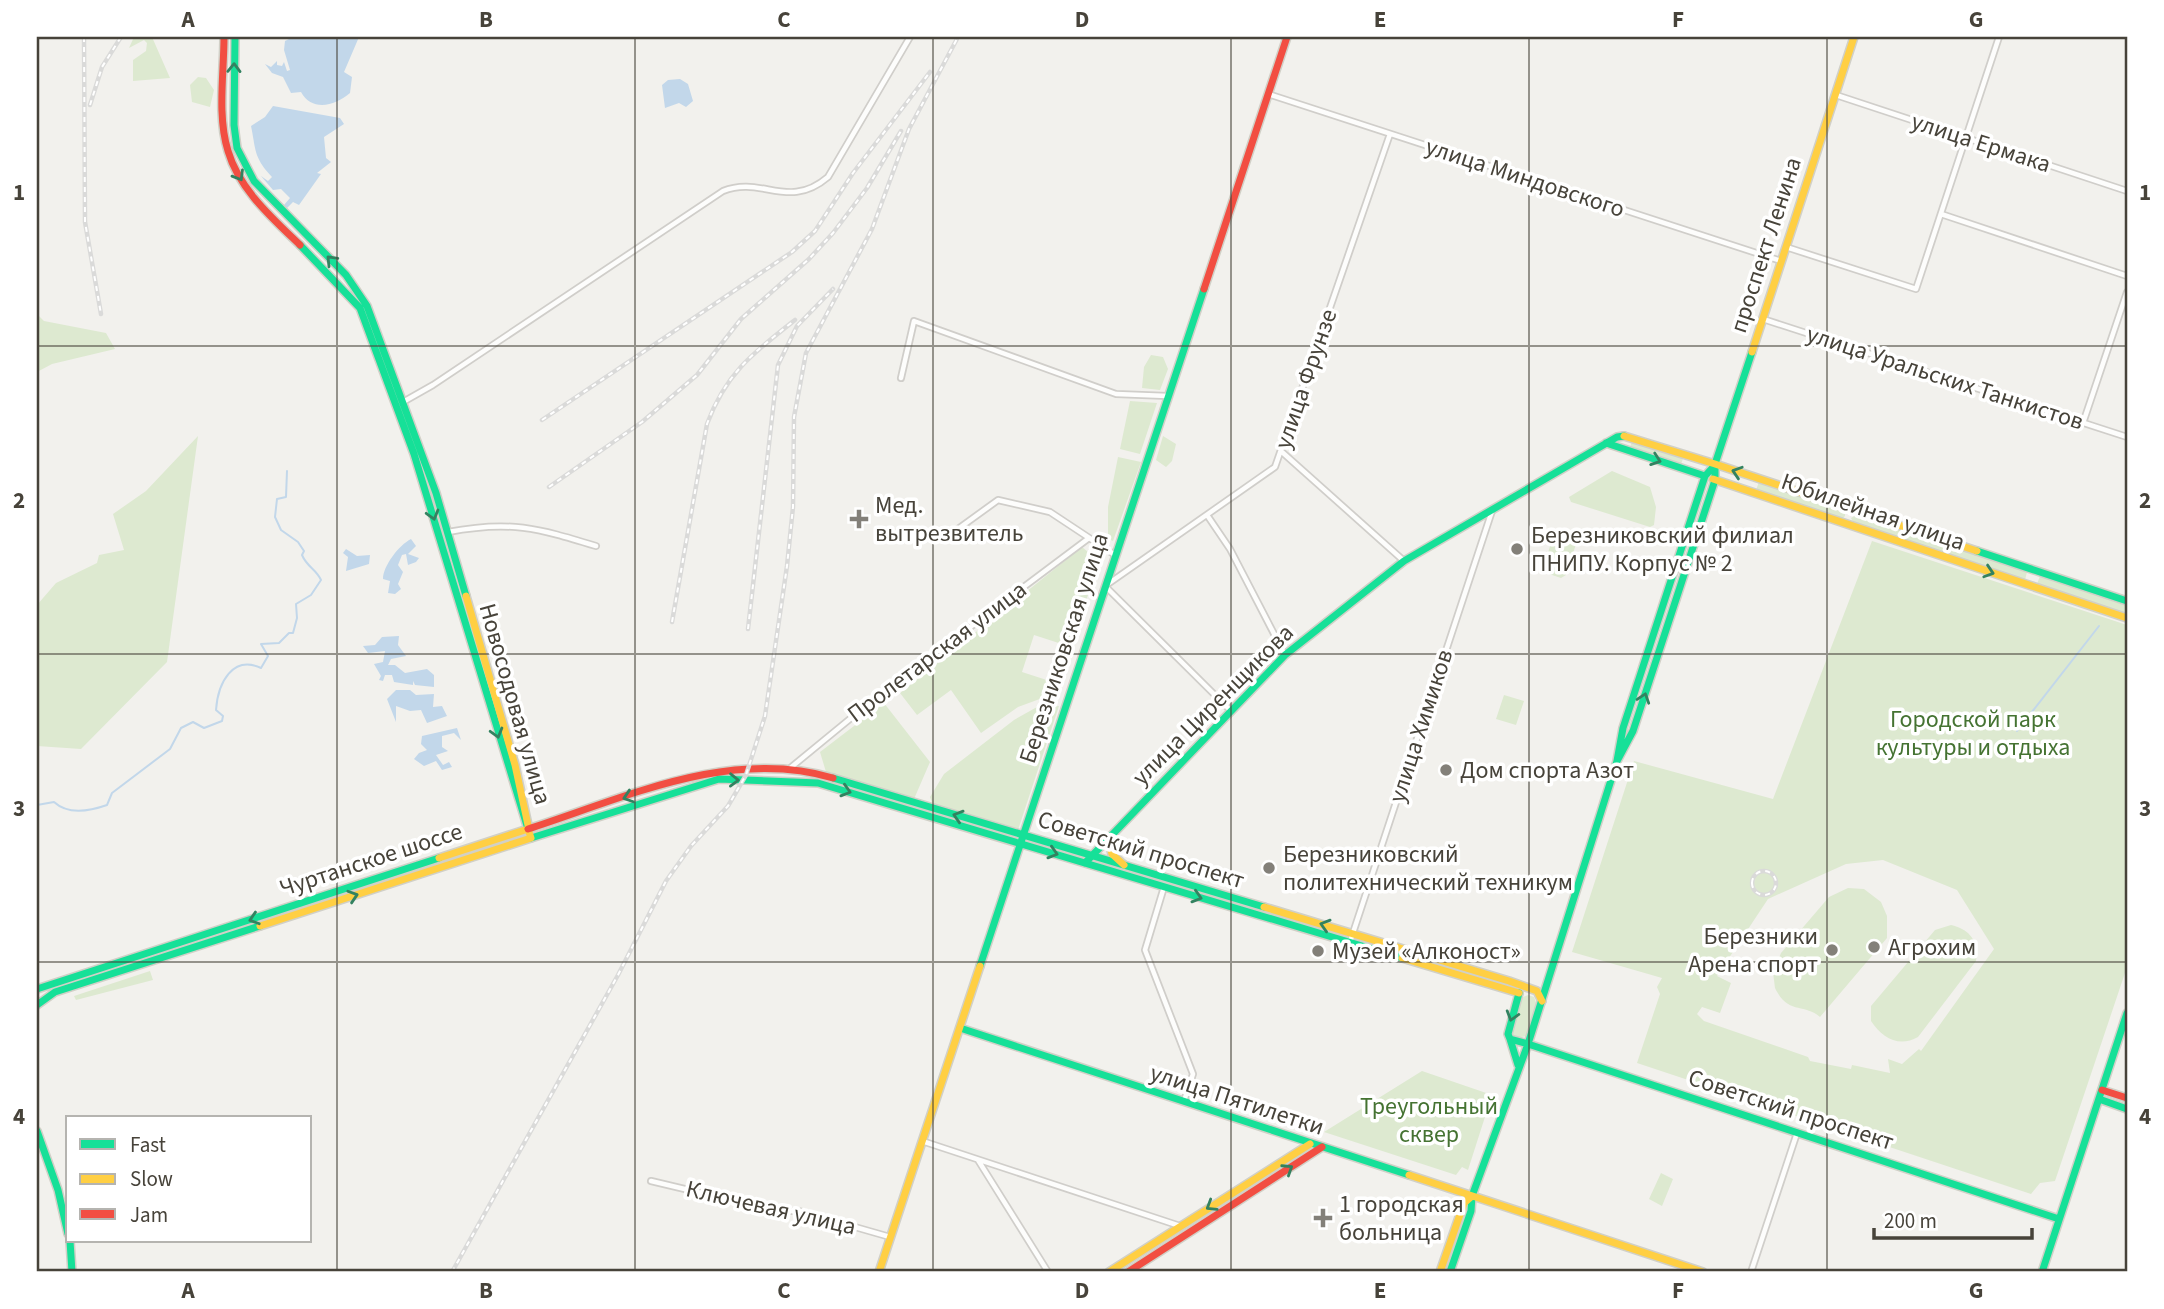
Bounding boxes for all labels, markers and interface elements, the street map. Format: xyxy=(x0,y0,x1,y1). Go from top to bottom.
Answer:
text: A xyxy=(180,3,195,36)
text: B xyxy=(479,3,493,36)
text: C xyxy=(777,3,791,36)
text: D xyxy=(1075,3,1089,36)
text: E xyxy=(1374,3,1386,36)
text: F xyxy=(1672,3,1684,36)
text: G xyxy=(1969,3,1983,36)
one-way arrow xyxy=(227,62,242,73)
street label: улица Ермака xyxy=(1907,104,2055,182)
street label: улица Миндовского xyxy=(1421,129,1629,227)
street label: проспект Ленина xyxy=(1721,153,1811,337)
one-way arrow xyxy=(231,168,244,181)
text: 1 xyxy=(13,176,25,209)
text: 1 xyxy=(2139,176,2151,209)
one-way arrow xyxy=(326,255,339,268)
street label: улица Фрунзе xyxy=(1266,304,1346,454)
street label: улица Уральских Танкистов xyxy=(1802,317,2088,439)
one-way arrow xyxy=(1649,452,1662,466)
street label: Юбилейная улица xyxy=(1776,464,1970,560)
one-way arrow xyxy=(1731,465,1743,480)
text: 2 xyxy=(13,484,25,517)
text: 2 xyxy=(2139,484,2151,517)
place label: Мед. вытрезвитель xyxy=(875,488,1023,551)
one-way arrow xyxy=(424,508,439,520)
marker: Мед. вытрезвитель xyxy=(849,509,869,529)
place label: Березниковский филиал ПНИПУ. Корпус № 2 xyxy=(1531,518,1794,581)
street label: Березниковская улица xyxy=(1010,528,1118,768)
marker: Березниковский филиал ПНИПУ. Корпус № 2 xyxy=(1509,541,1525,557)
one-way arrow xyxy=(1982,564,1995,578)
street label: Пролетарская улица xyxy=(840,573,1034,731)
street label: Новосодовая улица xyxy=(470,599,560,809)
street label: улица Циренщикова xyxy=(1124,616,1302,794)
street label: улица Химиков xyxy=(1380,645,1462,807)
one-way arrow xyxy=(1635,693,1650,705)
park label: Городской парк культуры и отдыха xyxy=(1876,702,2070,765)
one-way arrow xyxy=(488,727,503,739)
place label: Дом спорта Азот xyxy=(1460,753,1634,788)
marker: Дом спорта Азот xyxy=(1438,762,1454,778)
one-way arrow xyxy=(728,772,739,787)
one-way arrow xyxy=(840,783,852,798)
one-way arrow xyxy=(623,789,635,803)
text: 3 xyxy=(13,792,25,825)
text: 3 xyxy=(2139,792,2151,825)
street label: Советский проспект xyxy=(1033,802,1249,898)
one-way arrow xyxy=(952,809,964,824)
street label: Чуртанское шоссе xyxy=(275,814,467,906)
place label: Березниковский политехнический техникум xyxy=(1283,837,1573,900)
one-way arrow xyxy=(1046,845,1058,860)
marker: Березниковский политехнический техникум xyxy=(1261,860,1277,876)
one-way arrow xyxy=(1191,888,1203,903)
one-way arrow xyxy=(347,890,359,904)
one-way arrow xyxy=(248,911,261,925)
one-way arrow xyxy=(1320,919,1332,934)
place label: Березники Арена спорт xyxy=(1688,919,1818,982)
place label: Агрохим xyxy=(1888,930,1976,965)
place label: Музей «Алконост» xyxy=(1332,934,1521,969)
marker: Агрохим xyxy=(1866,939,1882,955)
marker: Березники Арена спорт xyxy=(1824,942,1840,958)
marker: Музей «Алконост» xyxy=(1310,943,1326,959)
one-way arrow xyxy=(1505,1010,1520,1022)
street label: улица Пятилетки xyxy=(1145,1055,1329,1145)
street label: Советский проспект xyxy=(1684,1060,1898,1160)
park label: Треугольный сквер xyxy=(1360,1089,1498,1152)
text: 4 xyxy=(13,1100,25,1133)
text: 4 xyxy=(2139,1100,2151,1133)
legend xyxy=(66,1116,312,1242)
text: Fast xyxy=(130,1130,166,1160)
text: Slow xyxy=(130,1164,173,1194)
one-way arrow xyxy=(1281,1165,1294,1178)
street label: Ключевая улица xyxy=(683,1171,859,1245)
place label: 1 городская больница xyxy=(1339,1187,1464,1250)
scale bar xyxy=(1874,1197,2031,1241)
one-way arrow xyxy=(1206,1198,1219,1211)
text: Jam xyxy=(130,1200,168,1230)
text: 200 m xyxy=(1884,1206,1937,1236)
marker: 1 городская больница xyxy=(1313,1208,1333,1228)
text: A xyxy=(180,1274,195,1307)
text: B xyxy=(479,1274,493,1307)
text: C xyxy=(777,1274,791,1307)
text: D xyxy=(1075,1274,1089,1307)
text: E xyxy=(1374,1274,1386,1307)
text: F xyxy=(1672,1274,1684,1307)
text: G xyxy=(1969,1274,1983,1307)

